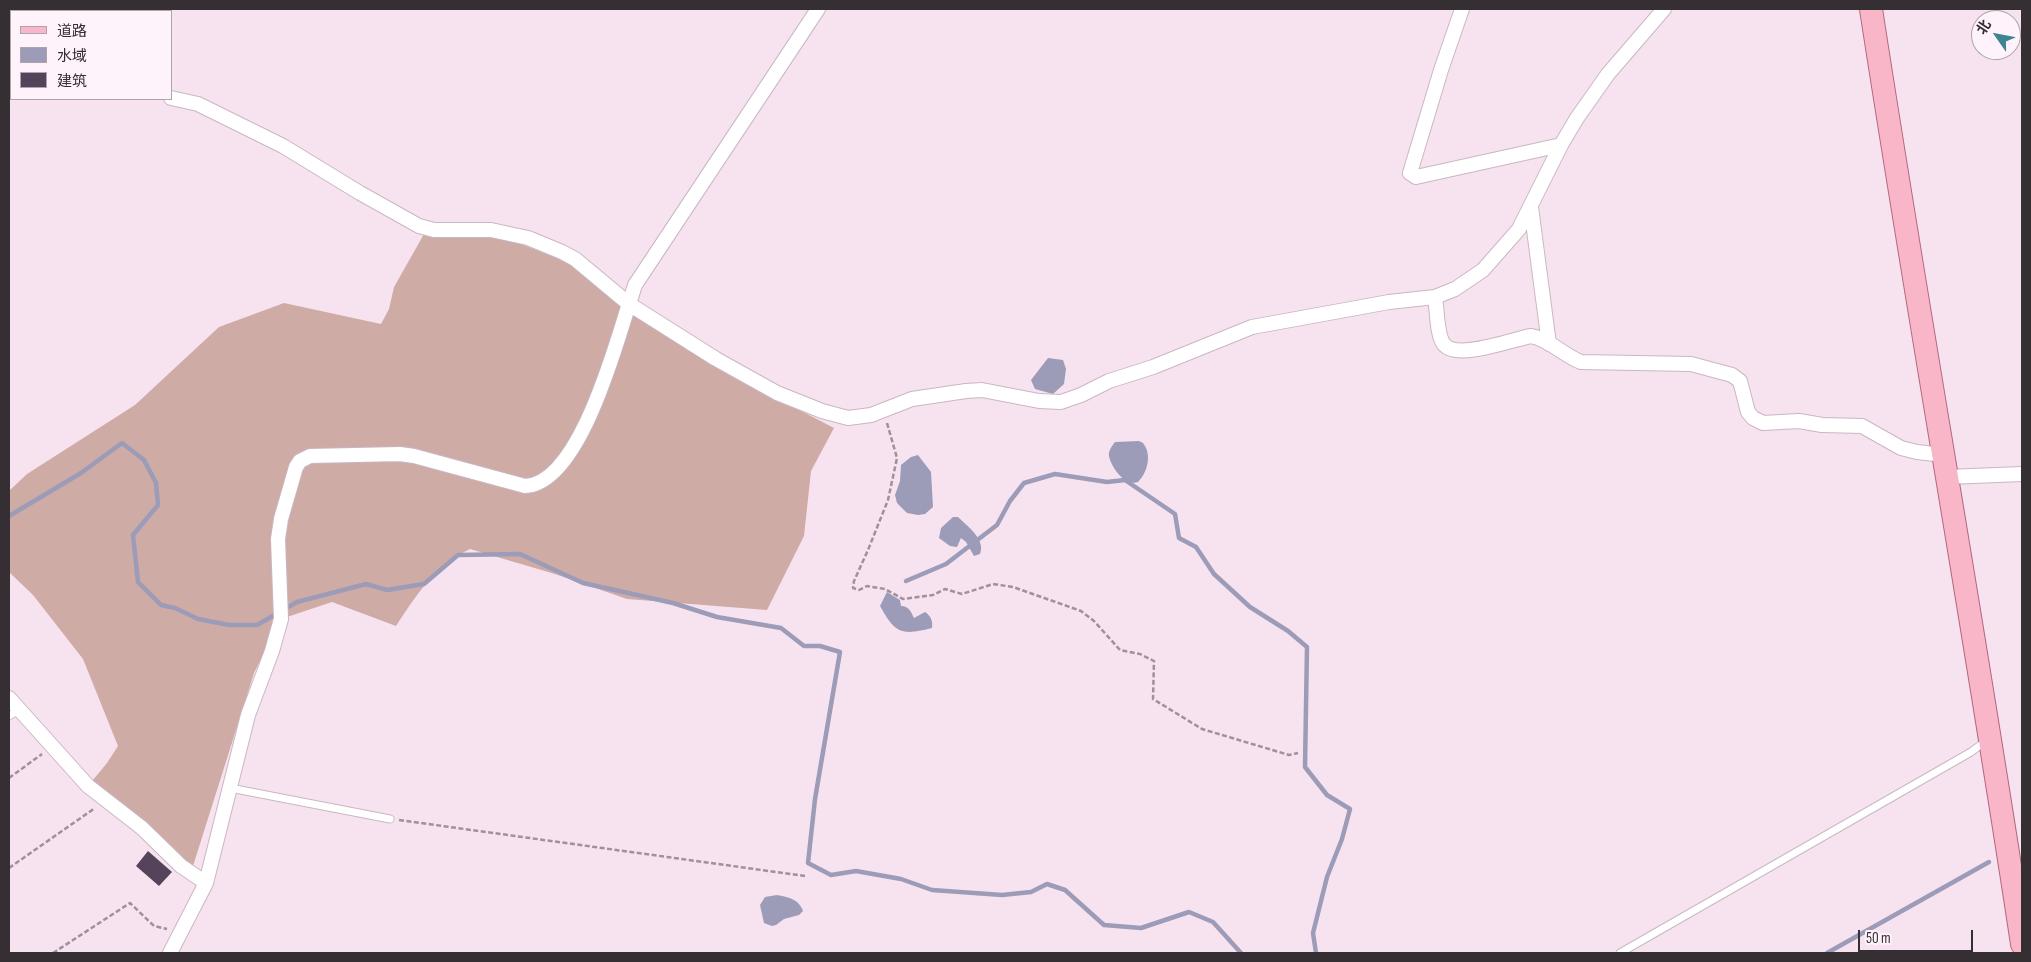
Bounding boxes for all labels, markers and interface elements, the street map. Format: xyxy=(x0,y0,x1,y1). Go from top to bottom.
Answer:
legend xyxy=(10,10,172,100)
north arrow xyxy=(1971,10,2021,60)
text: 北 xyxy=(1973,17,1995,38)
text: 道路 xyxy=(57,22,87,41)
text: 水域 xyxy=(57,47,87,66)
text: 建筑 xyxy=(57,72,87,91)
scale bar xyxy=(1861,920,1976,952)
text: 50 m xyxy=(1866,929,1891,948)

